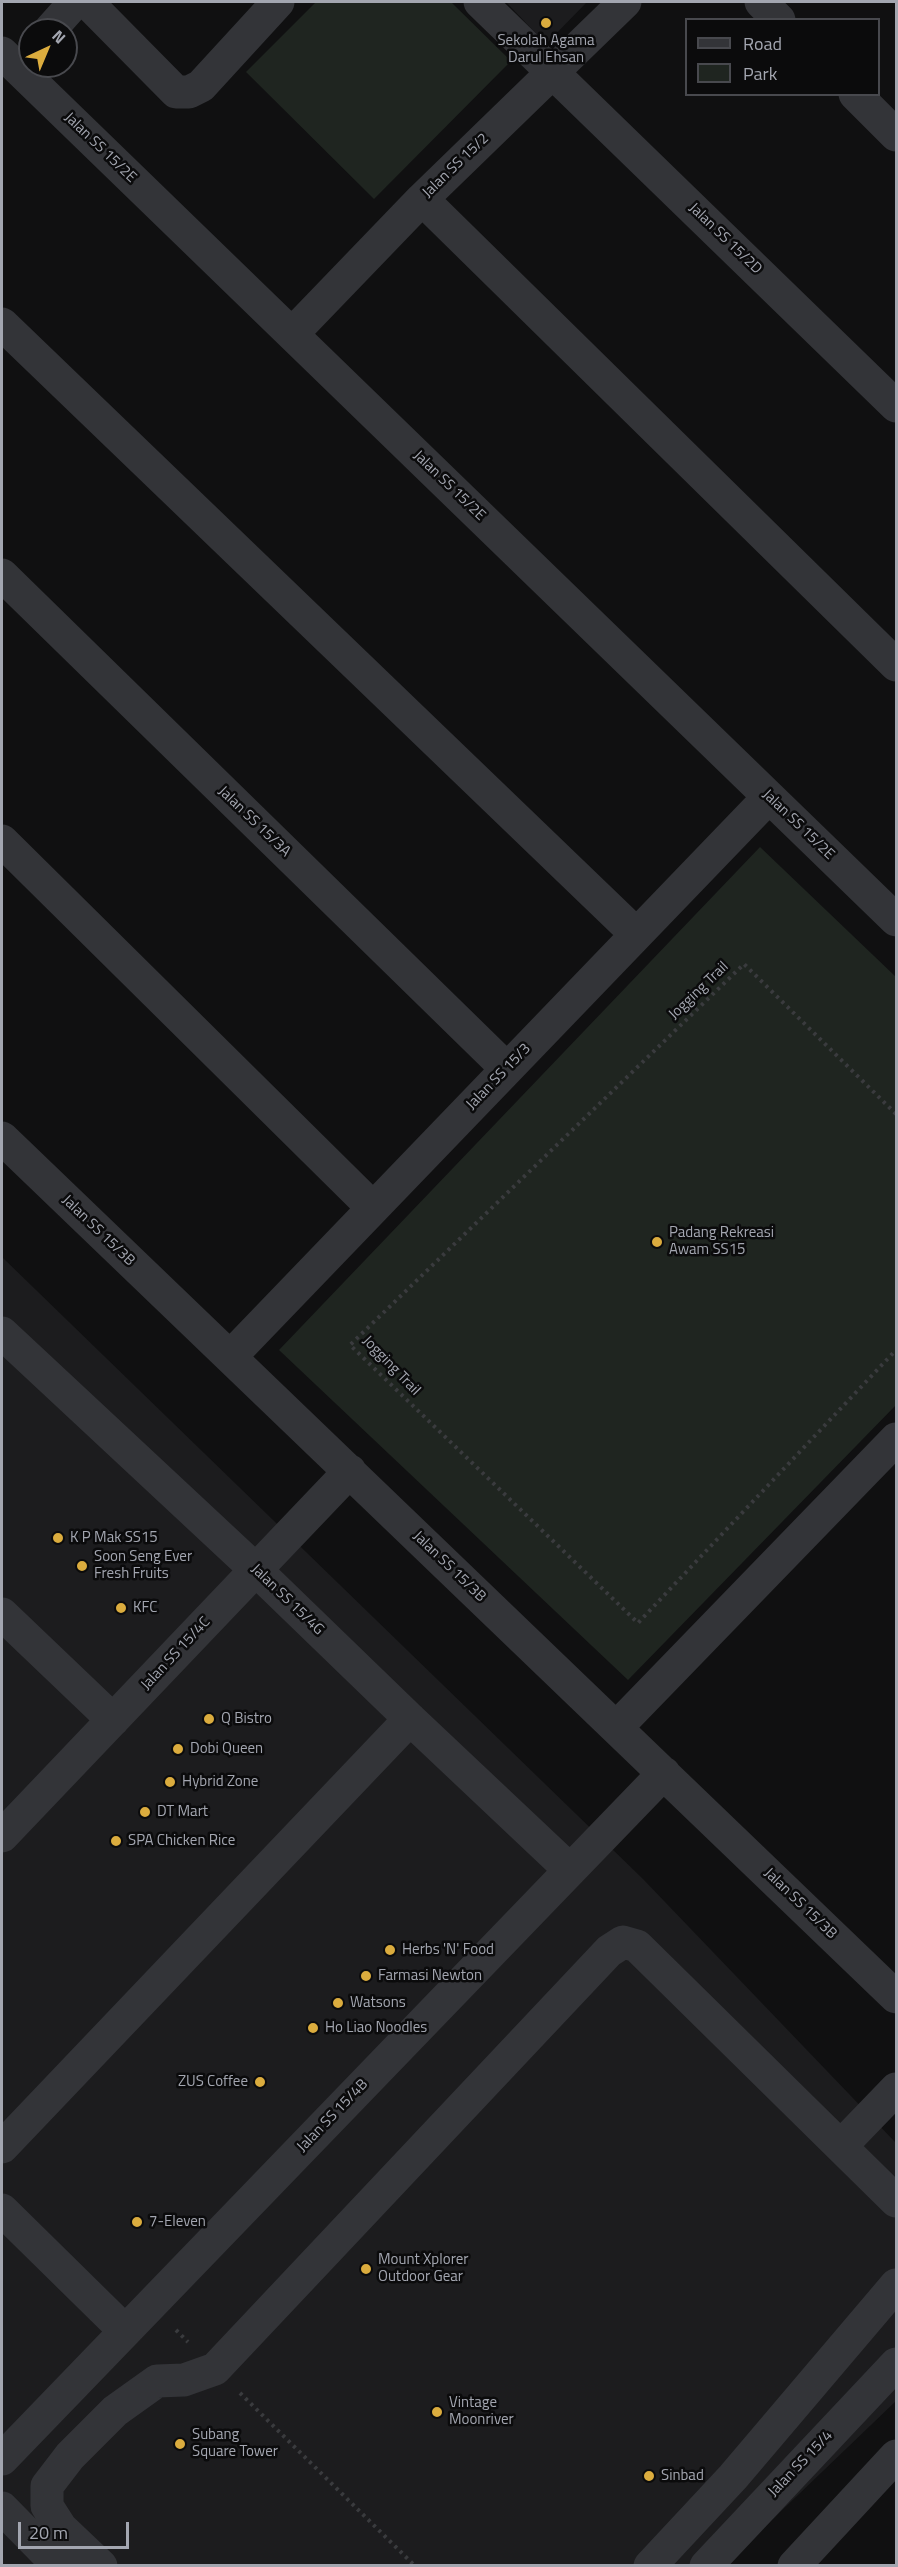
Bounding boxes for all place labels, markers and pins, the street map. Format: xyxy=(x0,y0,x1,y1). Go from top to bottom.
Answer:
marker: Sekolah Agama Darul Ehsan xyxy=(539,16,553,30)
place label: Sekolah Agama Darul Ehsan xyxy=(497,32,595,67)
place label: Padang Rekreasi Awam SS15 xyxy=(669,1224,774,1259)
marker: Padang Rekreasi Awam SS15 xyxy=(650,1235,664,1249)
place label: K P Mak SS15 xyxy=(70,1529,158,1547)
marker: K P Mak SS15 xyxy=(51,1531,65,1545)
place label: Soon Seng Ever Fresh Fruits xyxy=(94,1548,192,1583)
marker: Soon Seng Ever Fresh Fruits xyxy=(75,1559,89,1573)
place label: KFC xyxy=(133,1599,157,1617)
marker: KFC xyxy=(114,1601,128,1615)
place label: Q Bistro xyxy=(221,1710,272,1728)
marker: Q Bistro xyxy=(202,1712,216,1726)
place label: Dobi Queen xyxy=(190,1740,263,1758)
marker: Dobi Queen xyxy=(171,1742,185,1756)
place label: Hybrid Zone xyxy=(182,1773,258,1791)
marker: Hybrid Zone xyxy=(163,1775,177,1789)
place label: DT Mart xyxy=(157,1803,208,1821)
marker: DT Mart xyxy=(138,1805,152,1819)
place label: SPA Chicken Rice xyxy=(128,1832,235,1850)
marker: SPA Chicken Rice xyxy=(109,1834,123,1848)
place label: Herbs 'N' Food xyxy=(402,1941,494,1959)
marker: Herbs 'N' Food xyxy=(383,1943,397,1957)
place label: Farmasi Newton xyxy=(378,1967,482,1985)
marker: Farmasi Newton xyxy=(359,1969,373,1983)
place label: Watsons xyxy=(350,1994,406,2012)
marker: Watsons xyxy=(331,1996,345,2010)
place label: Ho Liao Noodles xyxy=(325,2019,427,2037)
marker: Ho Liao Noodles xyxy=(306,2021,320,2035)
place label: ZUS Coffee xyxy=(178,2073,248,2091)
marker: ZUS Coffee xyxy=(253,2075,267,2089)
place label: 7-Eleven xyxy=(149,2213,206,2231)
marker: 7-Eleven xyxy=(130,2215,144,2229)
place label: Mount Xplorer Outdoor Gear xyxy=(378,2251,468,2286)
marker: Mount Xplorer Outdoor Gear xyxy=(359,2262,373,2276)
place label: Vintage Moonriver xyxy=(449,2394,514,2429)
marker: Vintage Moonriver xyxy=(430,2405,444,2419)
place label: Subang Square Tower xyxy=(192,2426,278,2461)
marker: Subang Square Tower xyxy=(173,2437,187,2451)
place label: Sinbad xyxy=(661,2467,704,2485)
marker: Sinbad xyxy=(642,2469,656,2483)

